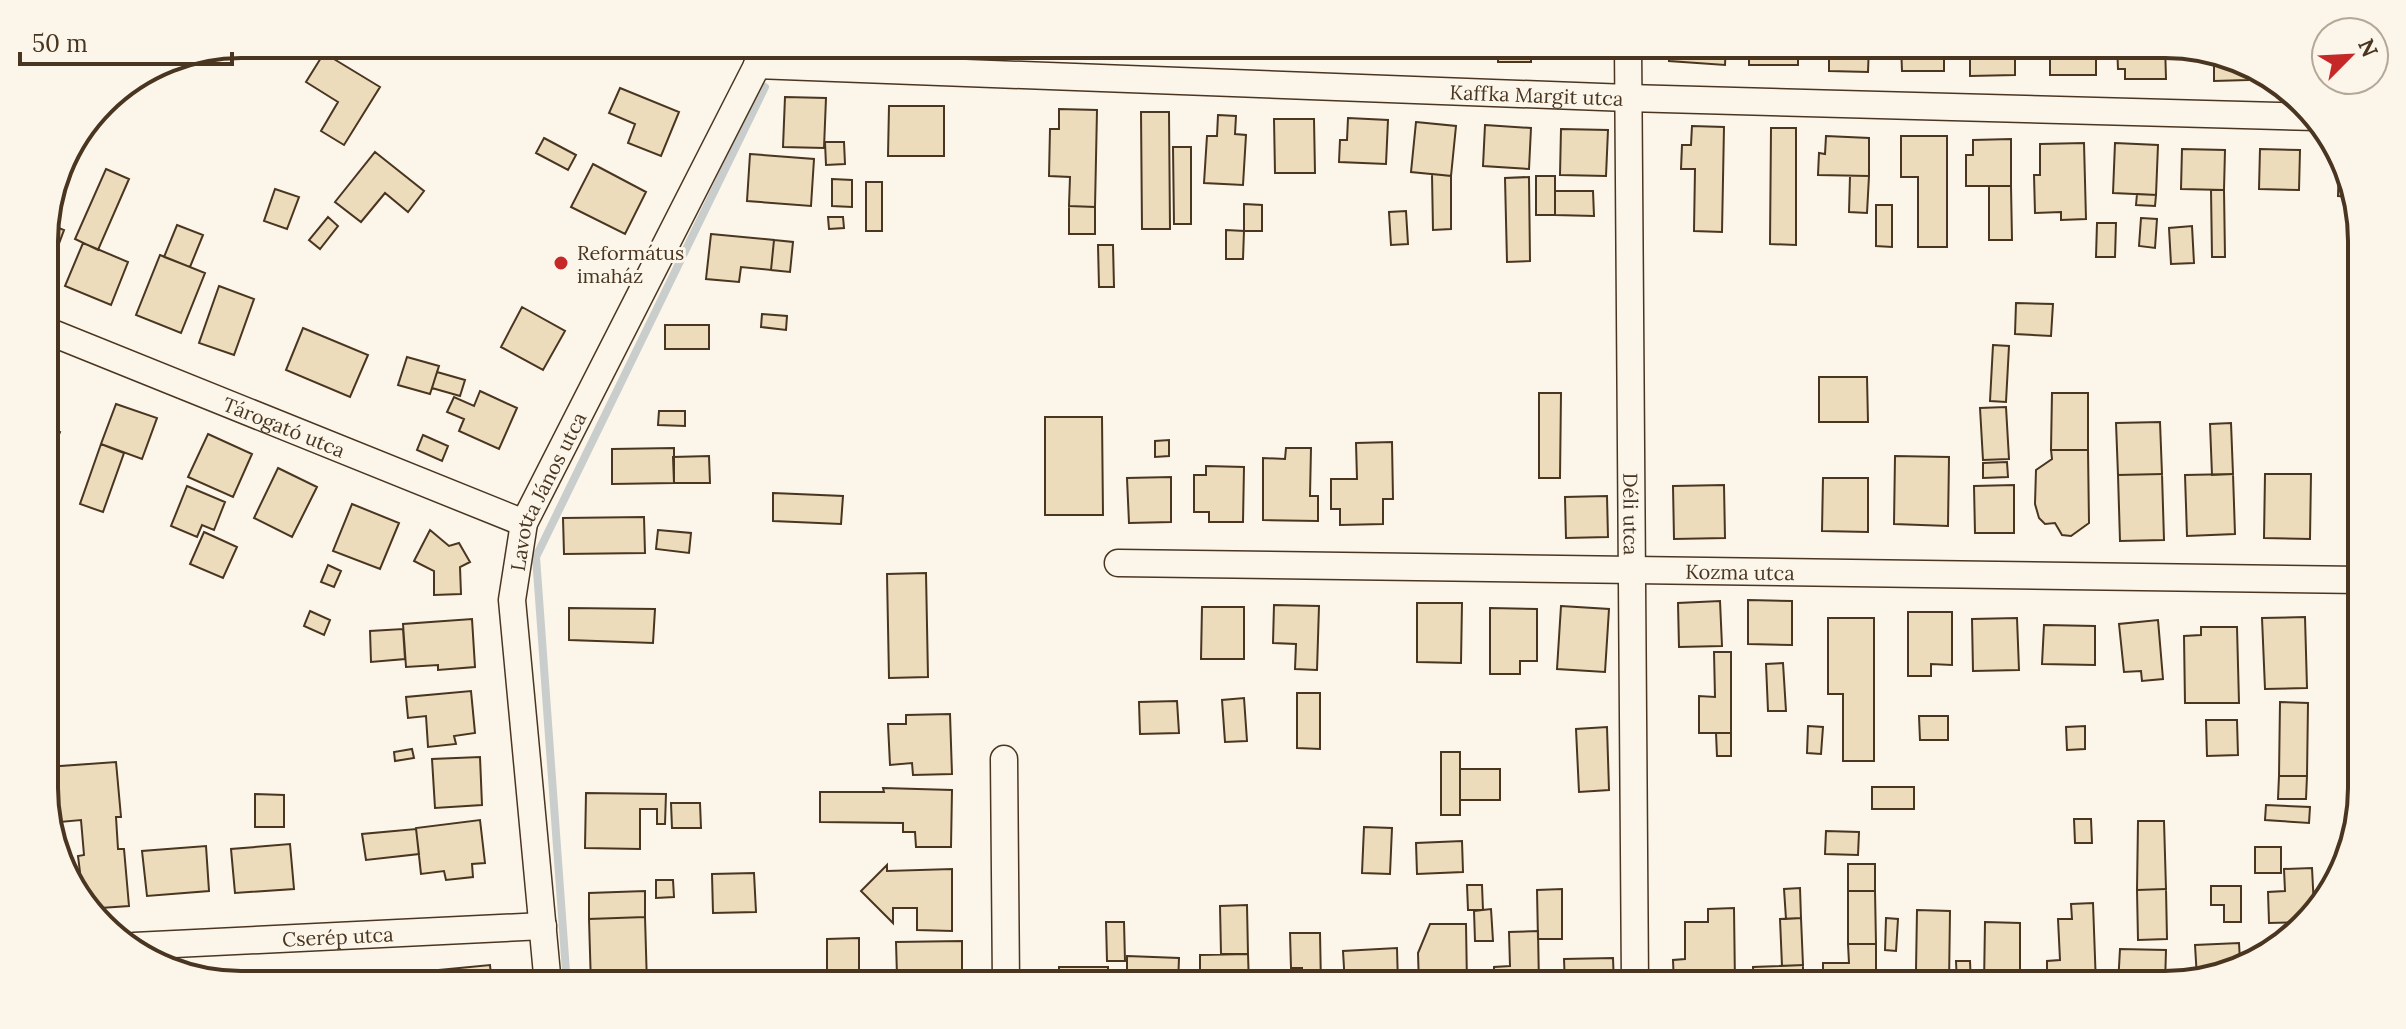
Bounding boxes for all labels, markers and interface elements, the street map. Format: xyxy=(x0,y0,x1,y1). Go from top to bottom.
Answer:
scale bar xyxy=(20,16,232,66)
north arrow xyxy=(2310,16,2390,96)
text: 50 m xyxy=(32,28,88,59)
text: N xyxy=(2352,34,2385,61)
street label: Kaffka Margit utca xyxy=(1449,79,1624,110)
place label: Református imaház xyxy=(577,240,684,288)
marker: Református imaház xyxy=(552,254,570,272)
street label: Tárogató utca xyxy=(220,391,349,462)
street label: Lavotta János utca xyxy=(504,408,591,573)
street label: Déli utca xyxy=(1619,473,1644,555)
street label: Kozma utca xyxy=(1685,558,1795,585)
street label: Cserép utca xyxy=(282,921,394,951)

